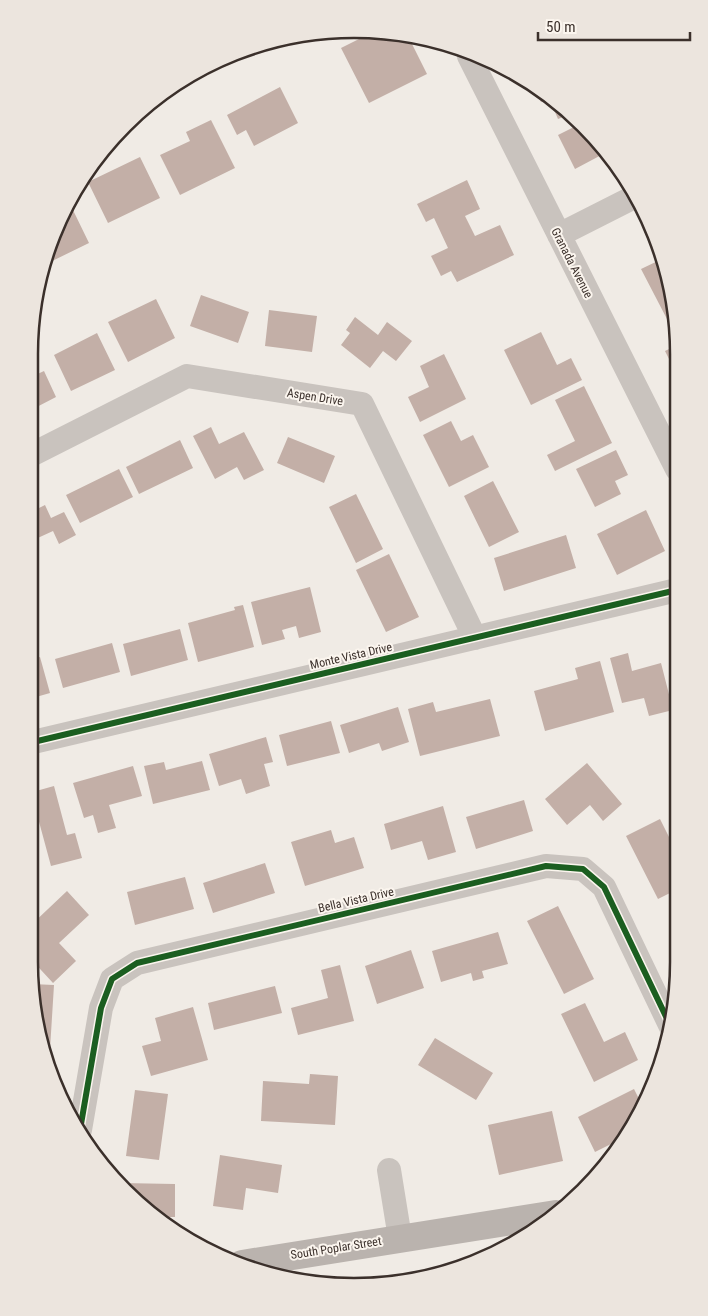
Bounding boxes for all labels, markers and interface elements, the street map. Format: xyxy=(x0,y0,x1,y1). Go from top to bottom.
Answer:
scale bar xyxy=(538,10,690,42)
text: 50 m xyxy=(546,18,576,36)
street label: Granada Avenue xyxy=(548,226,596,301)
street label: Aspen Drive xyxy=(286,386,344,408)
street label: Monte Vista Drive xyxy=(309,640,394,672)
street label: Bella Vista Drive xyxy=(317,884,396,915)
street label: South Poplar Street xyxy=(290,1234,383,1262)

